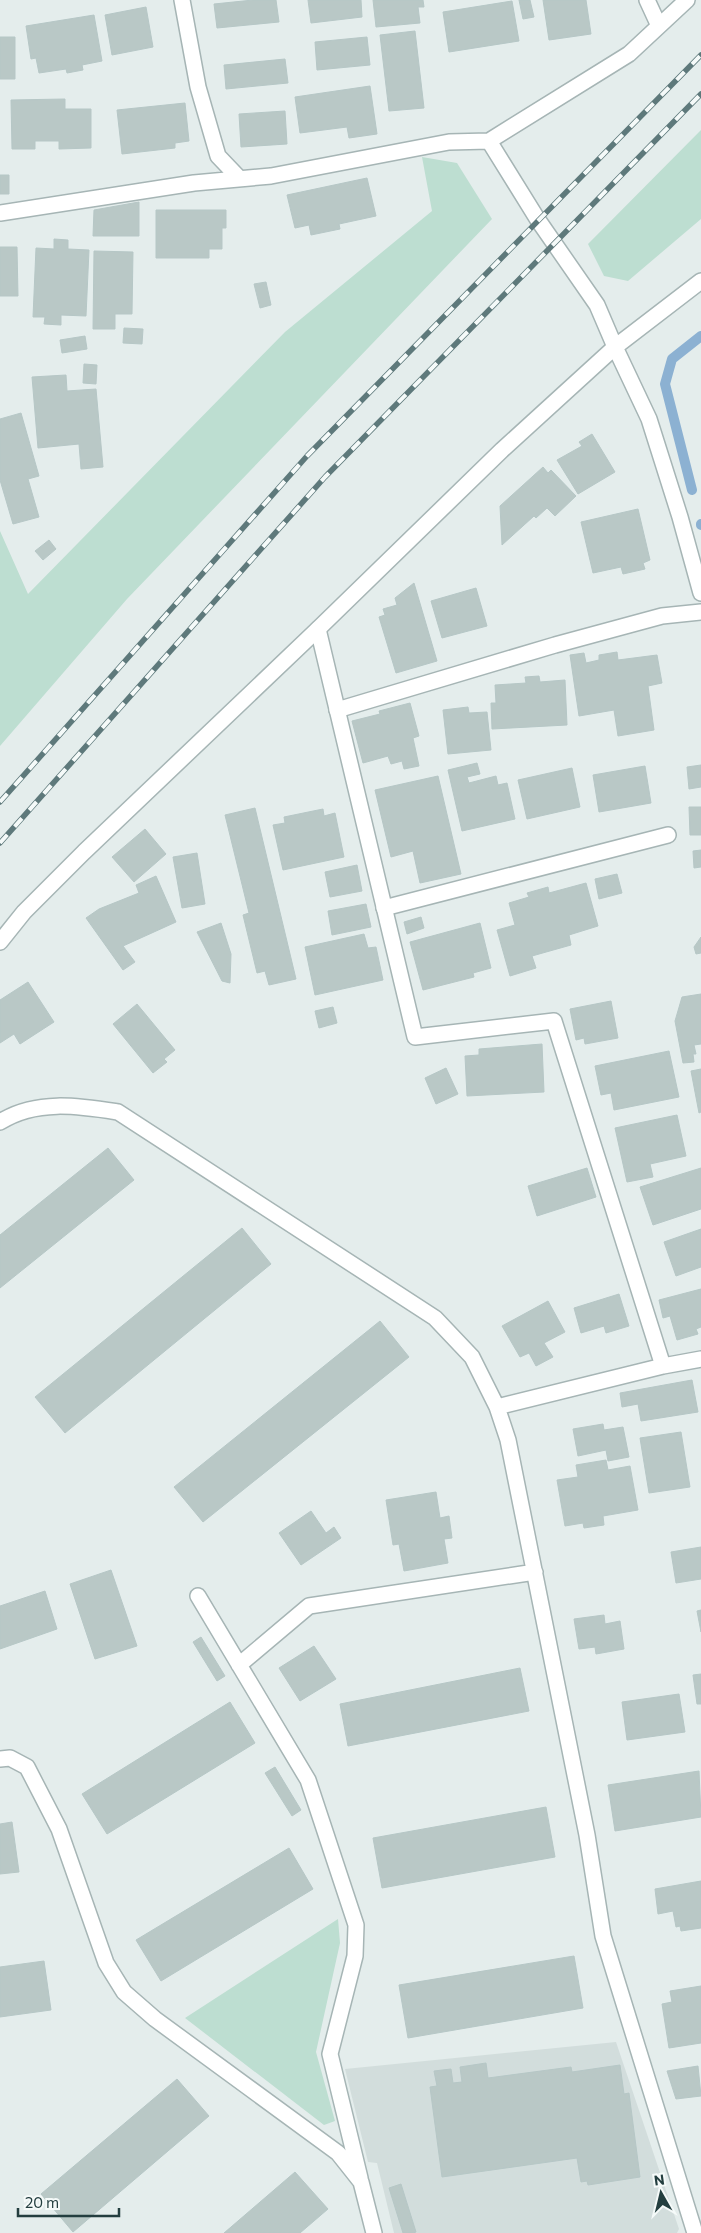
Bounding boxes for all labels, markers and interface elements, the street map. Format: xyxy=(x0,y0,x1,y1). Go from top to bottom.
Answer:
north arrow xyxy=(636,2168,686,2218)
text: N xyxy=(653,2170,666,2189)
scale bar xyxy=(18,2186,119,2218)
text: 20 m xyxy=(25,2193,59,2211)

